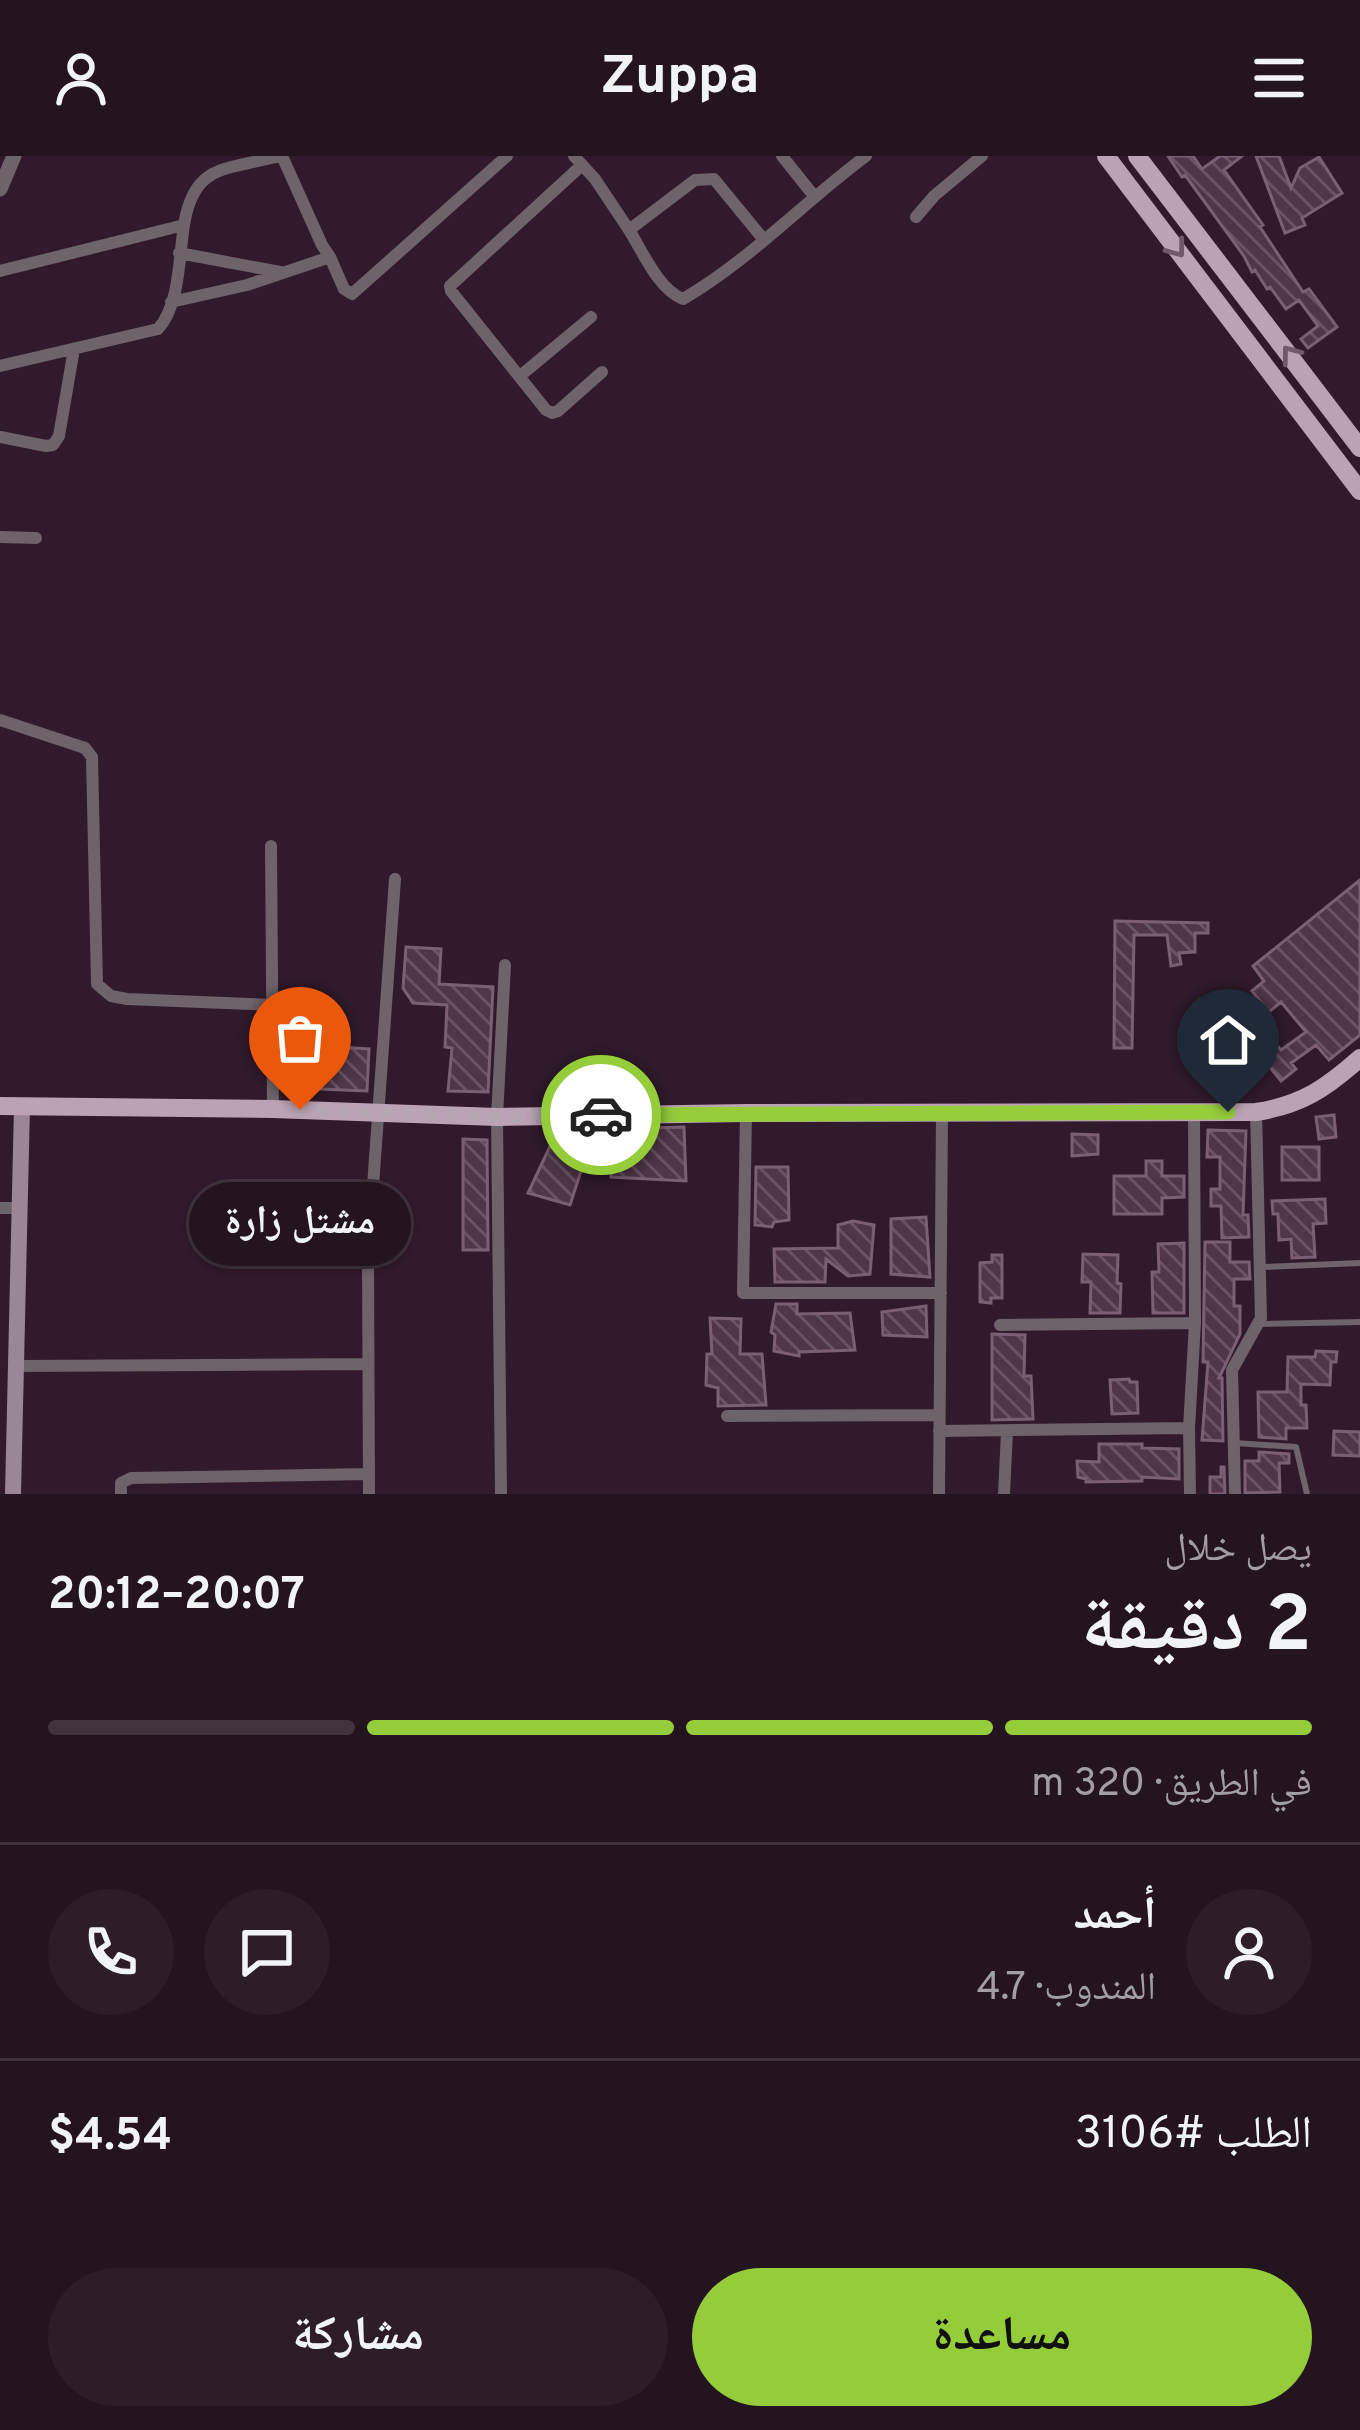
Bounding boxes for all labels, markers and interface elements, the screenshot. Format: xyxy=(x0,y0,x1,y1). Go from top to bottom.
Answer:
text: Zuppa xyxy=(601,44,759,113)
icon: person xyxy=(48,45,114,111)
icon: menu xyxy=(1246,45,1312,111)
one-way arrow xyxy=(1162,236,1184,257)
one-way arrow xyxy=(1283,346,1304,368)
pin xyxy=(249,987,351,1110)
pin xyxy=(1177,989,1279,1112)
icon: bag xyxy=(267,1005,333,1071)
icon: home xyxy=(1195,1007,1261,1073)
courier xyxy=(541,1055,661,1175)
icon: car xyxy=(568,1082,634,1148)
callout: مشتل زارة xyxy=(189,1182,411,1266)
text: مشتل زارة xyxy=(225,1199,375,1248)
text: يصل خلال xyxy=(1164,1526,1312,1575)
text: 20:07–20:12 xyxy=(48,1568,305,1625)
text: 2 دقيقة xyxy=(1081,1580,1312,1679)
text: في الطريق · 320 m xyxy=(1031,1761,1312,1810)
text: أحمد xyxy=(1074,1888,1156,1945)
button: phone xyxy=(48,1889,174,2015)
button: chat xyxy=(204,1889,330,2015)
button: person xyxy=(1186,1889,1312,2015)
text: المندوب · 4.7 xyxy=(976,1965,1156,2014)
text: الطلب #3106 xyxy=(1075,2107,1312,2164)
text: $4.54 xyxy=(48,2109,172,2166)
button: مشاركة xyxy=(48,2268,668,2406)
button: مساعدة xyxy=(692,2268,1312,2406)

